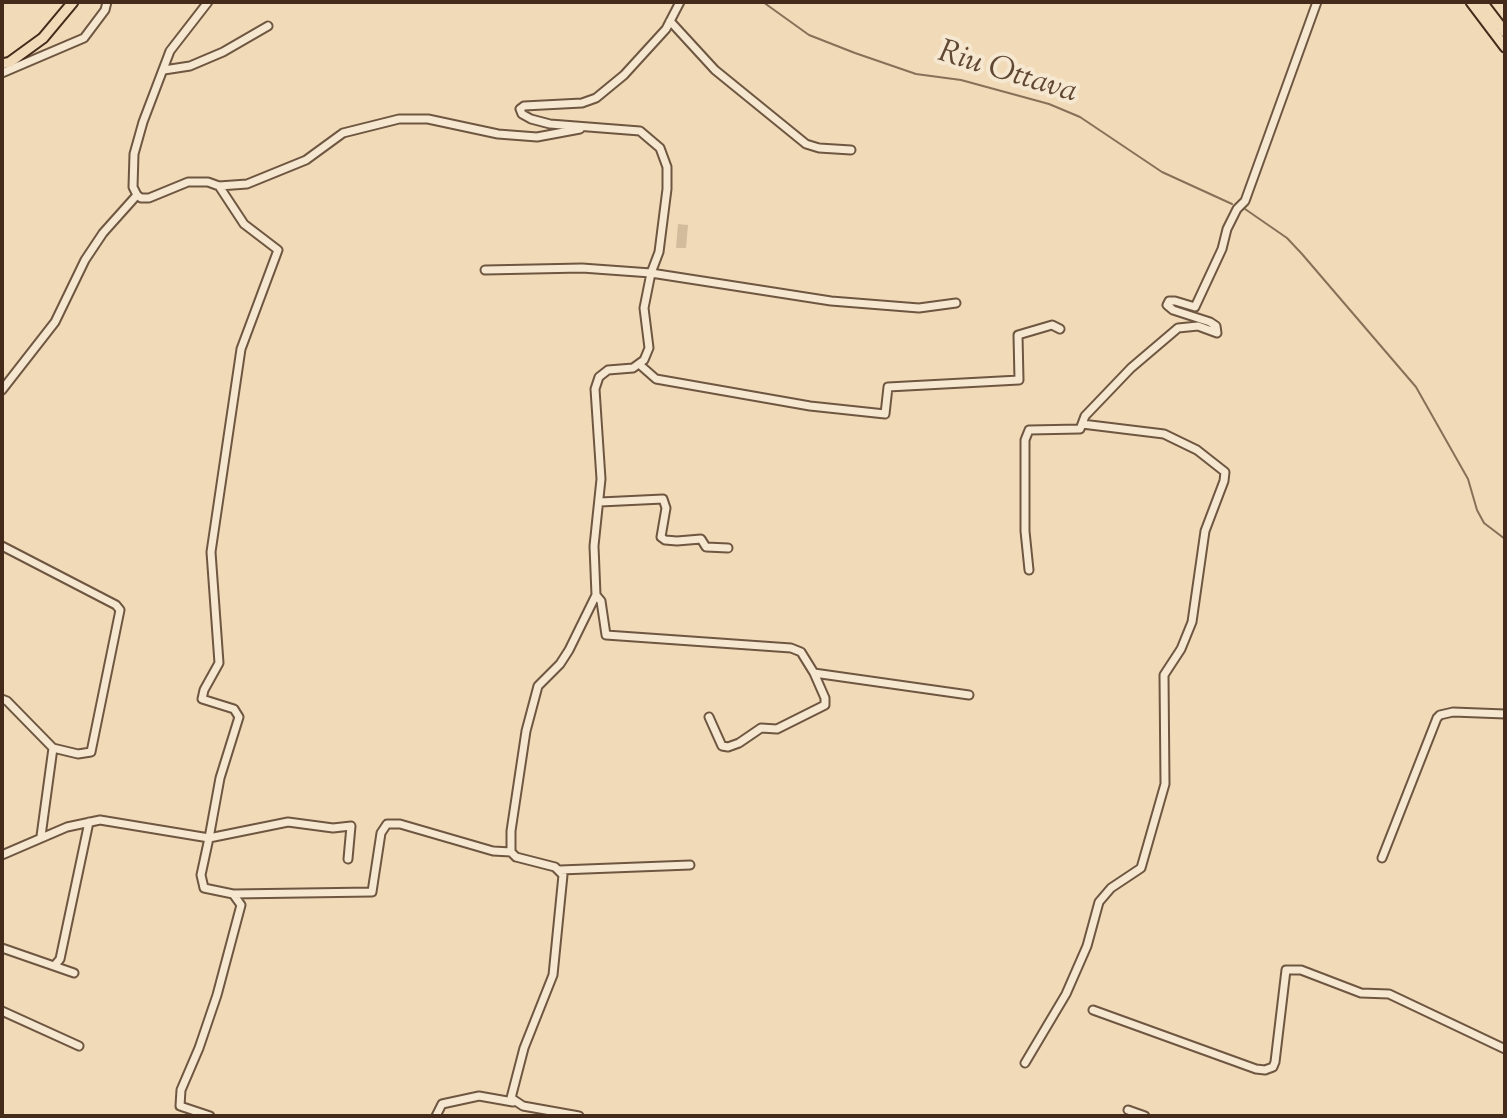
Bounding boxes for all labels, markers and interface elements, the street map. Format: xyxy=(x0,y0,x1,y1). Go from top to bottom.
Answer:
water label: Riu Ottava xyxy=(933,36,1081,114)

